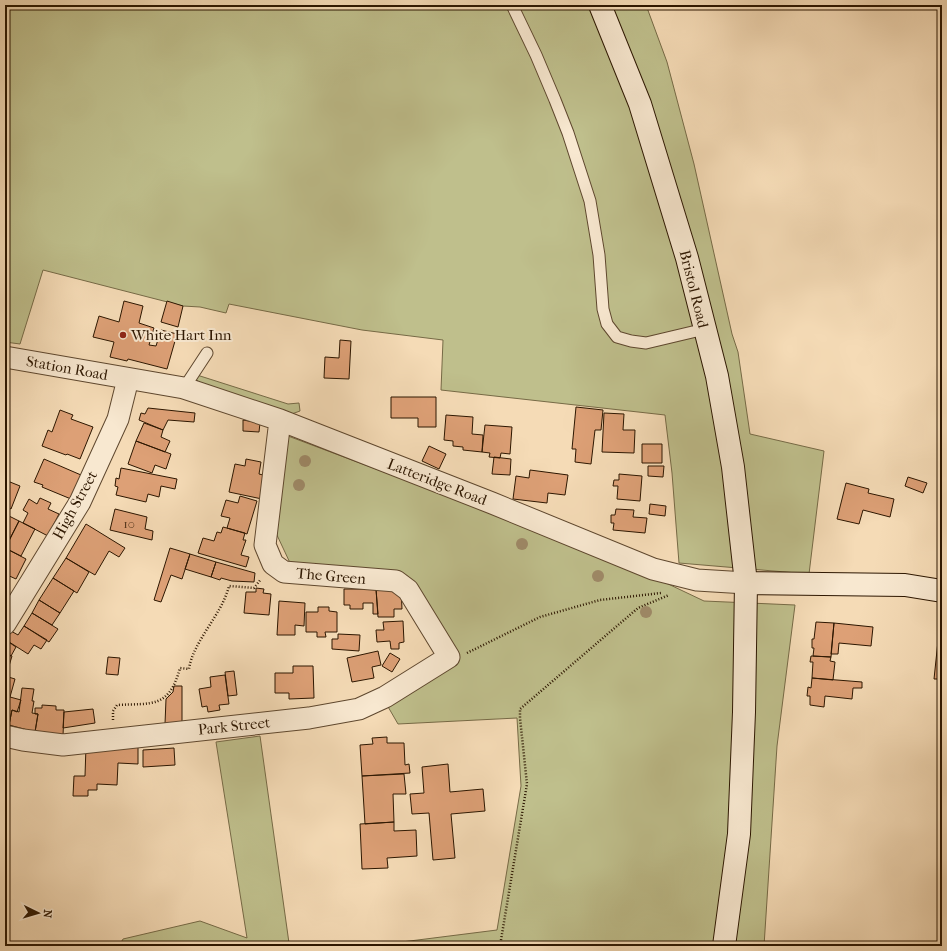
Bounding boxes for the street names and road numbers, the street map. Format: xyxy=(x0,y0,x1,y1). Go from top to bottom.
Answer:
street label: Bristol Road xyxy=(676,248,713,331)
street label: Station Road xyxy=(25,352,110,384)
street label: Latteridge Road xyxy=(385,455,490,510)
street label: High Street xyxy=(49,467,101,542)
street label: The Green xyxy=(295,564,367,588)
street label: Park Street xyxy=(197,713,272,739)

